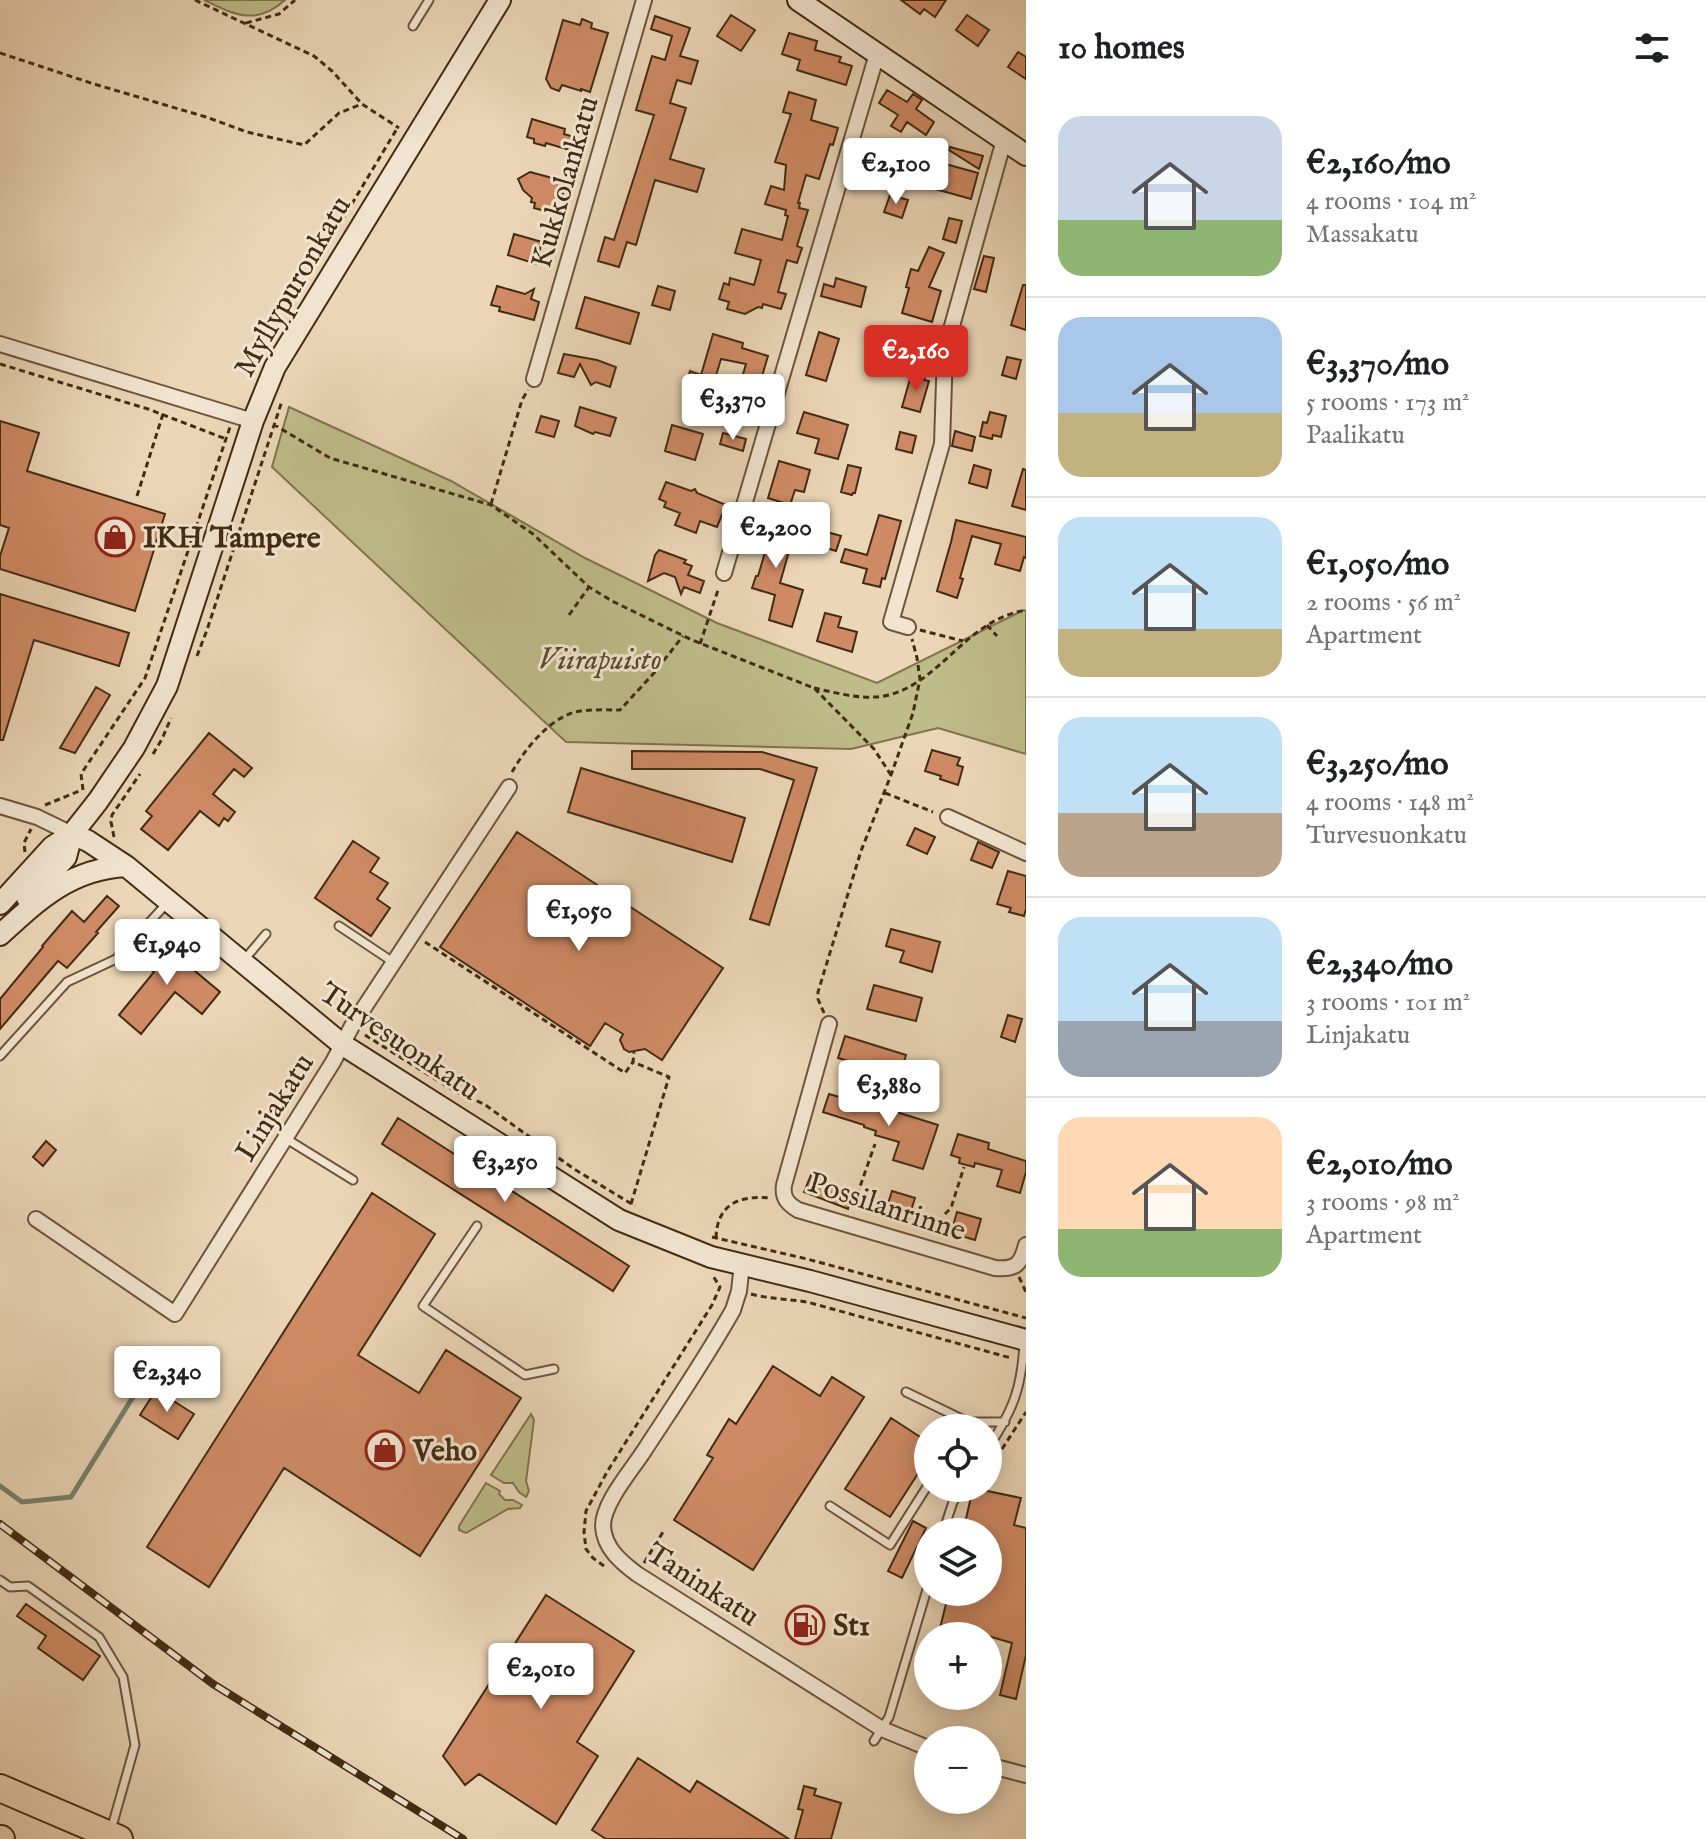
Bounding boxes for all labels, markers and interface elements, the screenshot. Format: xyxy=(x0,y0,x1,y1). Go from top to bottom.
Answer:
icon: filters xyxy=(1630,26,1674,70)
text: 10 homes xyxy=(1058,27,1185,70)
street label: Kukkolankatu xyxy=(523,92,609,273)
pin: €2,100 xyxy=(831,138,961,206)
text: €2,160/mo xyxy=(1306,142,1451,185)
text: €2,100 xyxy=(861,147,931,180)
icon: home xyxy=(1122,148,1218,244)
text: 4 rooms · 104 m² xyxy=(1306,185,1476,218)
street label: Myllypuronkatu xyxy=(227,190,361,384)
text: Massakatu xyxy=(1306,218,1419,251)
pin: €2,160 xyxy=(851,325,981,393)
text: €2,160 xyxy=(882,334,950,367)
text: €3,370/mo xyxy=(1306,343,1449,386)
icon: home xyxy=(1122,349,1218,445)
pin: €3,370 xyxy=(668,374,798,442)
text: €3,370 xyxy=(700,383,766,416)
text: 5 rooms · 173 m² xyxy=(1306,386,1470,419)
text: Paalikatu xyxy=(1306,419,1405,452)
pin: €2,200 xyxy=(711,502,841,570)
text: €2,200 xyxy=(740,511,812,544)
shop icon: IKH Tampere xyxy=(94,516,136,558)
place label: IKH Tampere xyxy=(143,520,321,558)
text: €1,050/mo xyxy=(1306,543,1449,586)
icon: home xyxy=(1122,549,1218,645)
text: 2 rooms · 56 m² xyxy=(1306,586,1461,619)
text: Apartment xyxy=(1306,619,1422,652)
park label: Viirapuisto xyxy=(538,642,662,680)
text: €3,250/mo xyxy=(1306,743,1448,786)
icon: home xyxy=(1122,749,1218,845)
text: 4 rooms · 148 m² xyxy=(1306,786,1474,819)
text: Turvesuonkatu xyxy=(1306,819,1467,852)
pin: €1,050 xyxy=(514,885,644,953)
text: €1,050 xyxy=(546,894,612,927)
pin: €1,940 xyxy=(102,919,232,987)
text: €1,940 xyxy=(133,928,201,961)
text: €2,340/mo xyxy=(1306,943,1453,986)
icon: home xyxy=(1122,949,1218,1045)
street label: Turvesuonkatu xyxy=(311,975,486,1110)
text: 3 rooms · 101 m² xyxy=(1306,986,1470,1019)
text: Linjakatu xyxy=(1306,1019,1410,1052)
street label: Linjakatu xyxy=(228,1047,324,1169)
pin: €3,880 xyxy=(824,1060,954,1128)
text: €3,880 xyxy=(856,1069,922,1102)
pin: €3,250 xyxy=(440,1136,570,1204)
text: €2,010/mo xyxy=(1306,1143,1453,1186)
text: €3,250 xyxy=(472,1145,538,1178)
icon: home xyxy=(1122,1149,1218,1245)
street label: Possilanrinne xyxy=(803,1164,970,1251)
text: 3 rooms · 98 m² xyxy=(1306,1186,1460,1219)
text: Apartment xyxy=(1306,1219,1422,1252)
pin: €2,340 xyxy=(102,1346,232,1414)
text: €2,340 xyxy=(132,1355,202,1388)
map controls xyxy=(914,1414,1002,1814)
button: locate xyxy=(914,1414,1002,1502)
shop icon: Veho xyxy=(364,1429,406,1471)
place label: Veho xyxy=(412,1433,477,1471)
button: layers xyxy=(914,1518,1002,1606)
street label: Taninkatu xyxy=(638,1535,766,1636)
fuel station icon: St1 xyxy=(784,1604,826,1646)
place label: St1 xyxy=(833,1608,870,1646)
button: + xyxy=(914,1622,1002,1710)
pin: €2,010 xyxy=(476,1643,606,1711)
text: €2,010 xyxy=(506,1652,576,1685)
button: − xyxy=(914,1726,1002,1814)

